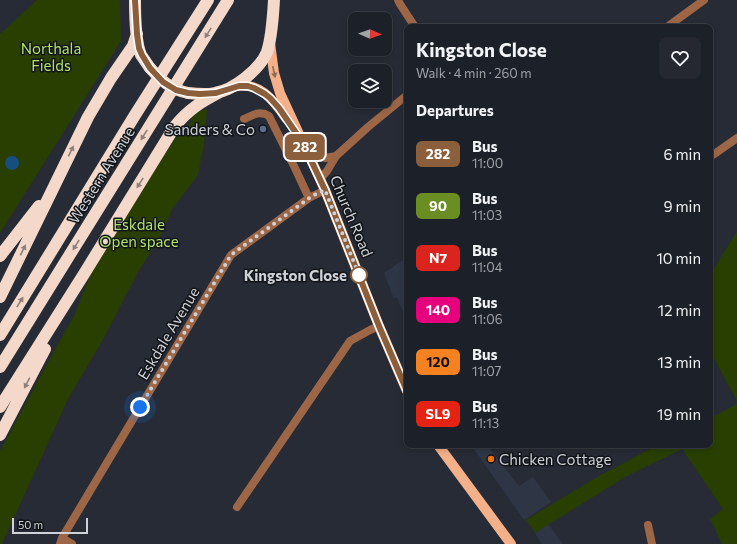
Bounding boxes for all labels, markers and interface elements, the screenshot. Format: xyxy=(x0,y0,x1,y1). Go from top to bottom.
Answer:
north arrow xyxy=(348,12,392,56)
map controls xyxy=(348,12,392,108)
one-way arrow xyxy=(204,28,212,38)
button: heart xyxy=(659,37,701,79)
text: Kingston Close xyxy=(416,38,547,61)
park label: Northala Fields xyxy=(21,39,81,74)
button: layers xyxy=(348,64,392,108)
text: Walk · 4 min · 260 m xyxy=(416,65,532,81)
one-way arrow xyxy=(272,66,278,78)
text: Departures xyxy=(416,101,494,119)
place label: Sanders & Co xyxy=(165,120,255,138)
street label: Western Avenue xyxy=(64,123,138,227)
marker: Sanders & Co xyxy=(258,124,268,134)
one-way arrow xyxy=(141,129,148,141)
line badge: 282 xyxy=(282,134,328,160)
text: Bus xyxy=(472,137,497,155)
text: 282 xyxy=(293,138,317,155)
one-way arrow xyxy=(68,145,74,157)
text: 282 xyxy=(426,145,450,162)
text: 6 min xyxy=(663,145,701,163)
text: 11:00 xyxy=(472,155,503,171)
street label: Church Road xyxy=(327,172,377,260)
one-way arrow xyxy=(136,178,144,188)
text: Bus xyxy=(472,189,497,207)
text: 90 xyxy=(429,197,447,214)
text: 9 min xyxy=(663,197,701,215)
text: 11:03 xyxy=(472,207,502,223)
park label: Eskdale Open space xyxy=(99,215,179,250)
one-way arrow xyxy=(72,239,79,251)
text: Bus xyxy=(472,241,497,259)
one-way arrow xyxy=(20,244,26,255)
text: N7 xyxy=(429,249,447,266)
text: 10 min xyxy=(656,249,701,267)
text: 11:04 xyxy=(472,259,502,275)
place label: Kingston Close xyxy=(244,266,347,284)
marker: Kingston Close xyxy=(350,266,368,284)
street label: Eskdale Avenue xyxy=(133,283,203,382)
text: Bus xyxy=(472,293,497,311)
one-way arrow xyxy=(17,296,24,308)
text: 140 xyxy=(426,301,450,318)
text: 12 min xyxy=(658,301,701,319)
text: 11:06 xyxy=(472,311,503,327)
text: Bus xyxy=(472,345,497,363)
text: 120 xyxy=(426,353,450,370)
text: 13 min xyxy=(658,353,701,371)
text: 11:07 xyxy=(472,363,501,379)
one-way arrow xyxy=(24,377,30,389)
your location xyxy=(130,397,150,417)
text: Bus xyxy=(472,397,497,415)
text: SL9 xyxy=(426,405,450,422)
text: 19 min xyxy=(657,405,701,423)
text: 11:13 xyxy=(472,415,499,431)
place label: Chicken Cottage xyxy=(499,450,612,468)
marker: Chicken Cottage xyxy=(486,454,496,464)
scale bar xyxy=(12,516,88,535)
text: 50 m xyxy=(18,518,43,531)

